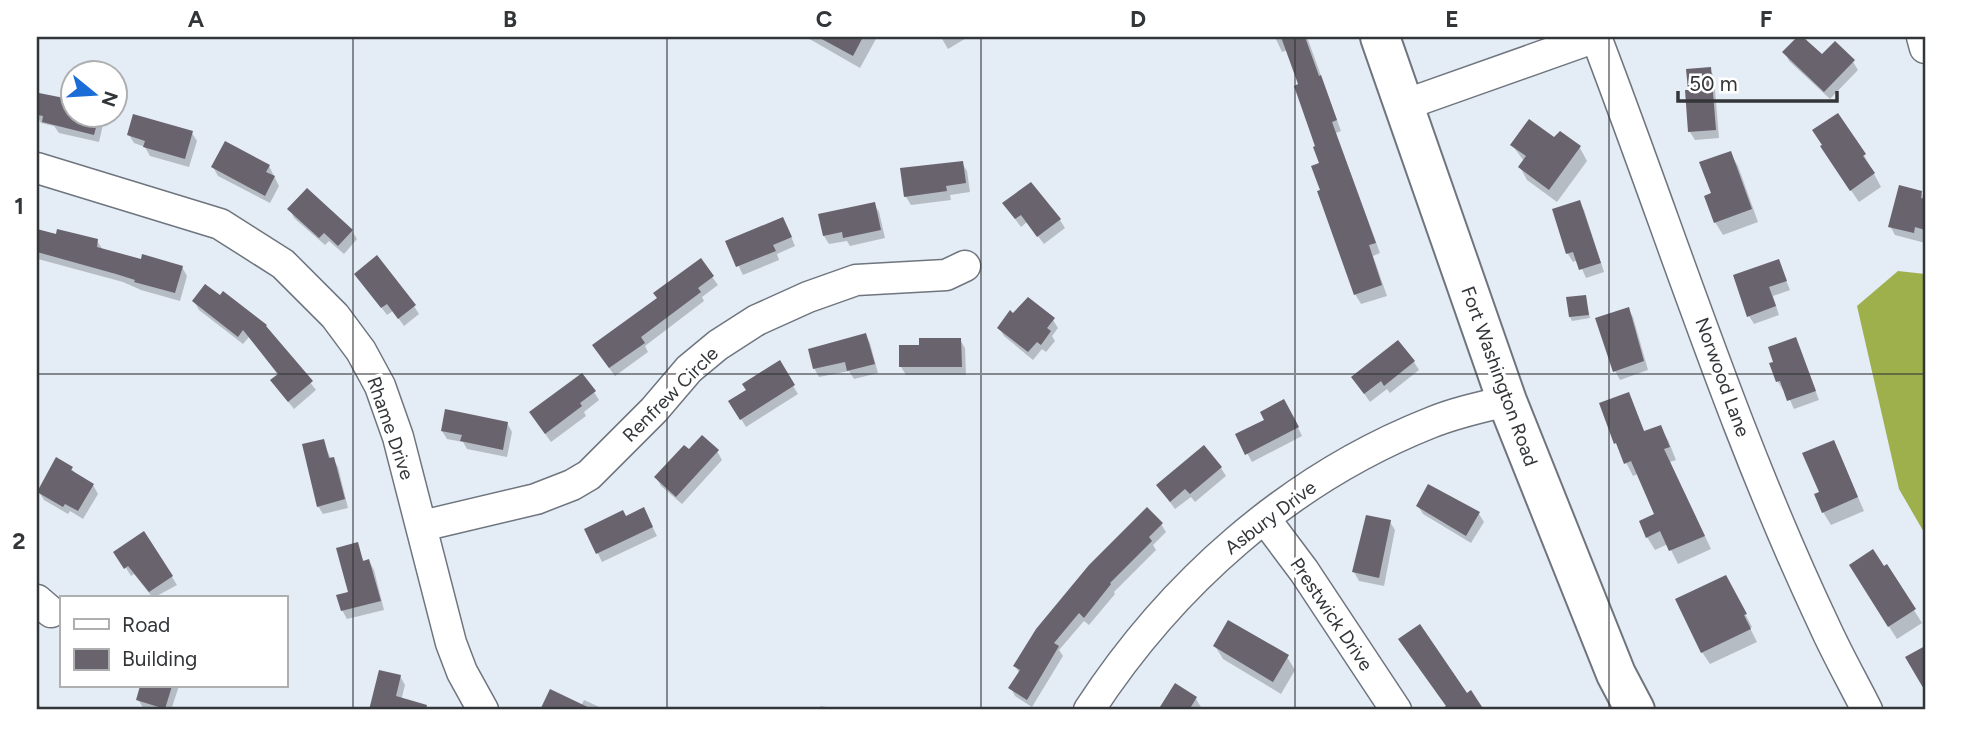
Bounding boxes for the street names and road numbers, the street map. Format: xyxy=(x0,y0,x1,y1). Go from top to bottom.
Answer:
street label: Fort Washington Road xyxy=(1456,283,1543,469)
street label: Norwood Lane xyxy=(1690,314,1755,440)
street label: Renfrew Circle xyxy=(618,342,723,447)
street label: Rhame Drive xyxy=(362,374,419,483)
street label: Asbury Drive xyxy=(1220,476,1321,559)
street label: Prestwick Drive xyxy=(1285,553,1378,675)

